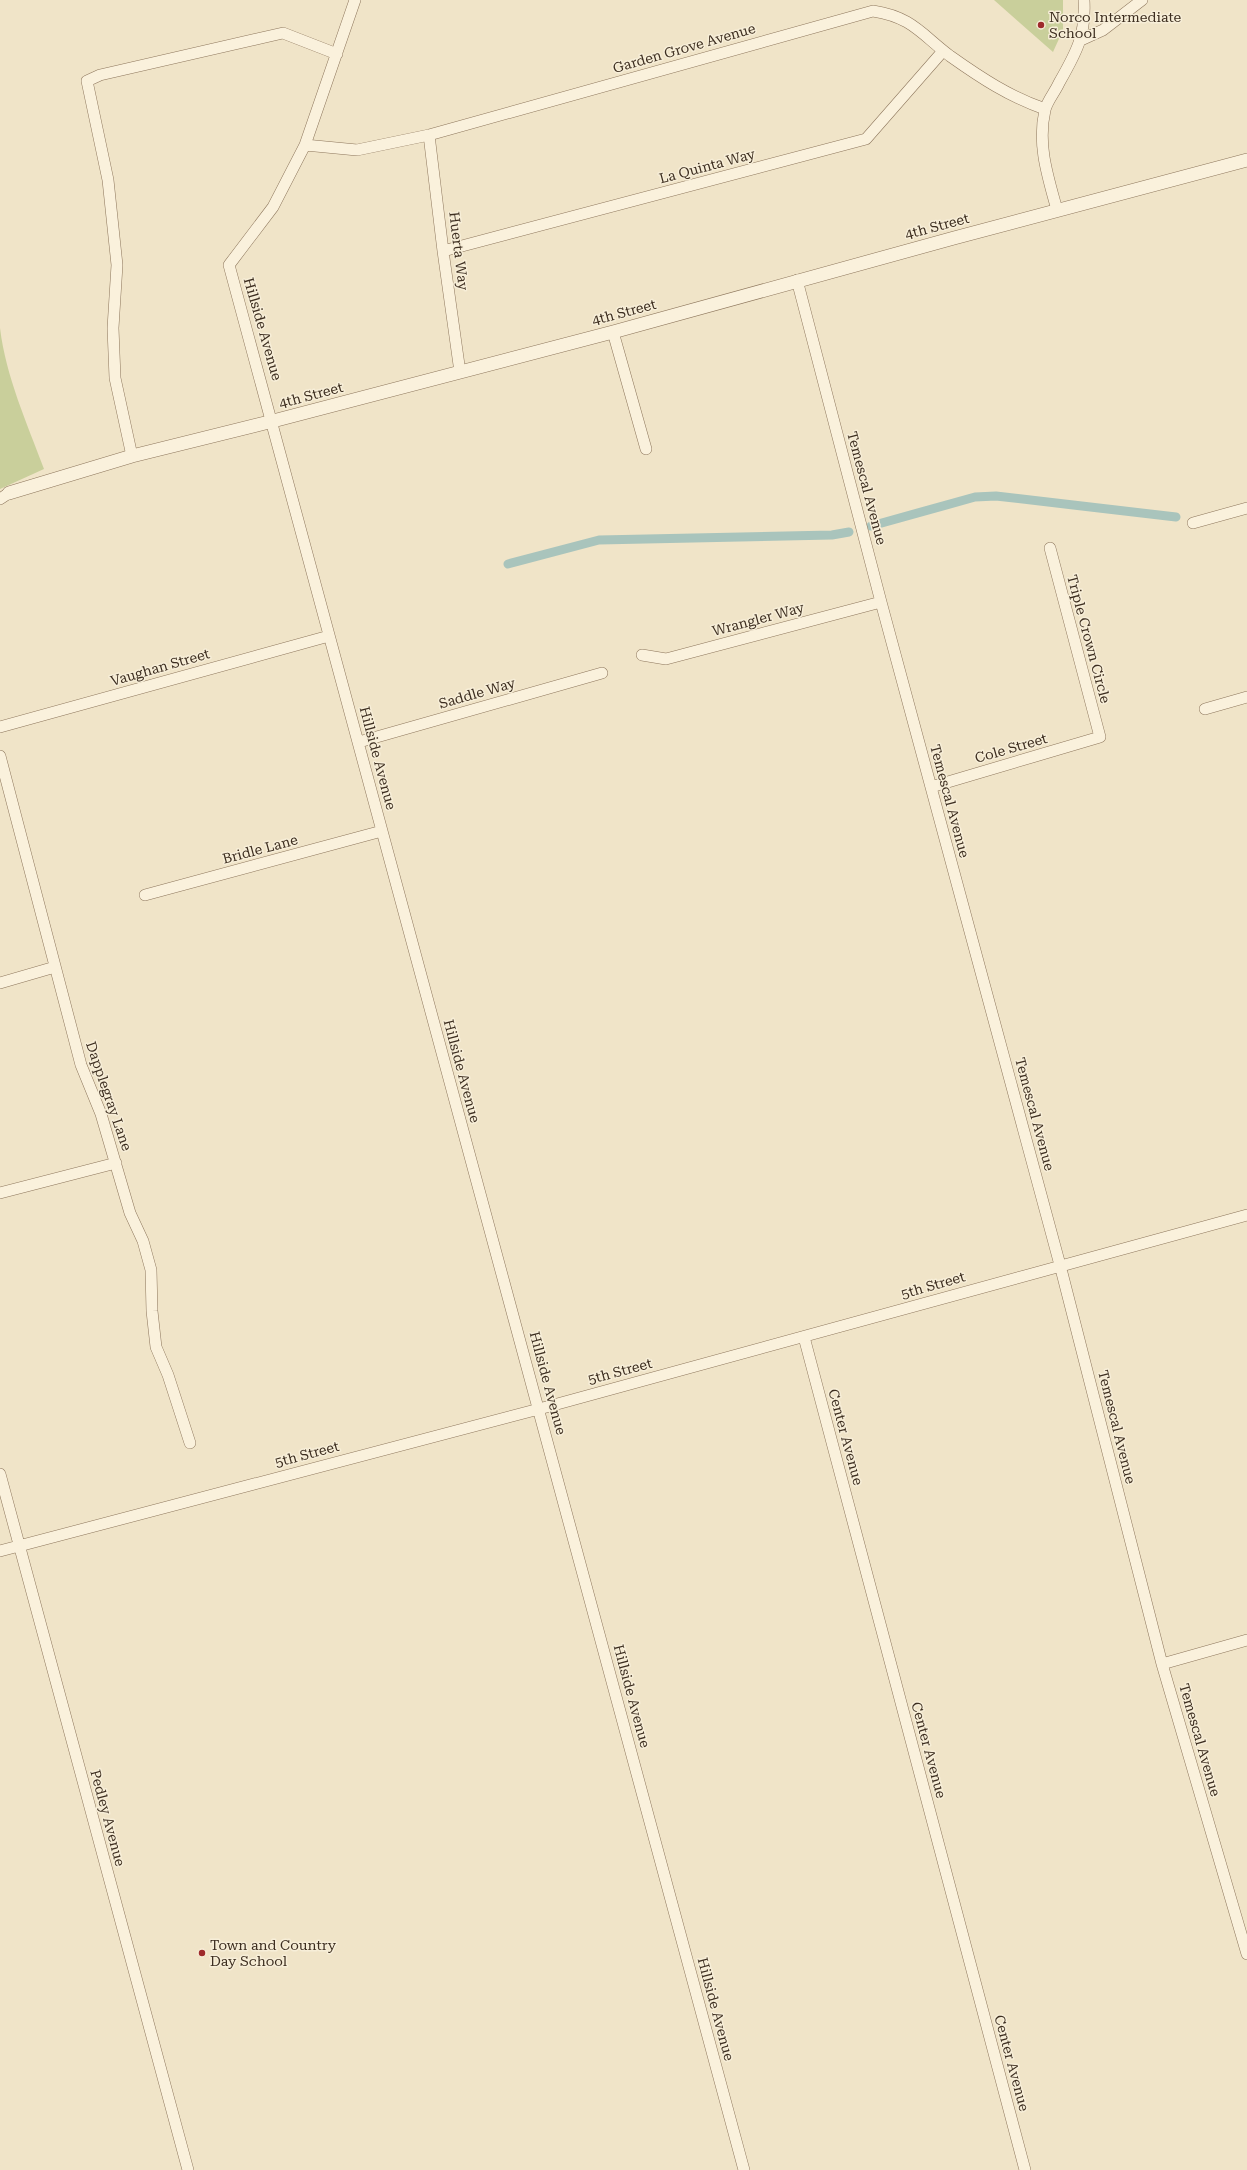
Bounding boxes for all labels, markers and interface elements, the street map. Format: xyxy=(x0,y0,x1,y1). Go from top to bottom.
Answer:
place label: Norco Intermediate School xyxy=(1049,9,1182,41)
street label: Garden Grove Avenue xyxy=(611,20,757,76)
marker: Norco Intermediate School xyxy=(1036,20,1046,30)
street label: La Quinta Way xyxy=(657,145,757,187)
street label: 4th Street xyxy=(903,210,971,242)
street label: Huerta Way xyxy=(446,211,472,292)
street label: Hillside Avenue xyxy=(241,276,285,383)
street label: 4th Street xyxy=(590,296,658,328)
street label: 4th Street xyxy=(277,379,345,411)
street label: Temescal Avenue xyxy=(844,430,890,547)
street label: Triple Crown Circle xyxy=(1064,573,1114,705)
street label: Wrangler Way xyxy=(710,599,806,639)
street label: Vaughan Street xyxy=(109,645,211,689)
street label: Saddle Way xyxy=(437,674,518,712)
street label: Hillside Avenue xyxy=(357,705,400,812)
street label: Cole Street xyxy=(973,730,1049,766)
street label: Temescal Avenue xyxy=(927,743,973,860)
street label: Bridle Lane xyxy=(221,831,300,867)
street label: Hillside Avenue xyxy=(441,1018,484,1125)
street label: Dapplegray Lane xyxy=(83,1039,135,1153)
street label: Temescal Avenue xyxy=(1012,1056,1058,1173)
street label: 5th Street xyxy=(899,1268,967,1302)
street label: Hillside Avenue xyxy=(527,1330,570,1437)
street label: 5th Street xyxy=(586,1355,654,1387)
street label: Temescal Avenue xyxy=(1095,1368,1139,1486)
street label: Center Avenue xyxy=(825,1387,867,1487)
street label: 5th Street xyxy=(273,1438,341,1470)
street label: Hillside Avenue xyxy=(611,1643,654,1750)
street label: Temescal Avenue xyxy=(1176,1682,1224,1799)
street label: Center Avenue xyxy=(908,1700,950,1800)
street label: Pedley Avenue xyxy=(87,1768,129,1868)
place label: Town and Country Day School xyxy=(210,1937,337,1969)
marker: Town and Country Day School xyxy=(197,1948,207,1958)
street label: Hillside Avenue xyxy=(695,1956,738,2063)
street label: Center Avenue xyxy=(991,2013,1033,2113)

